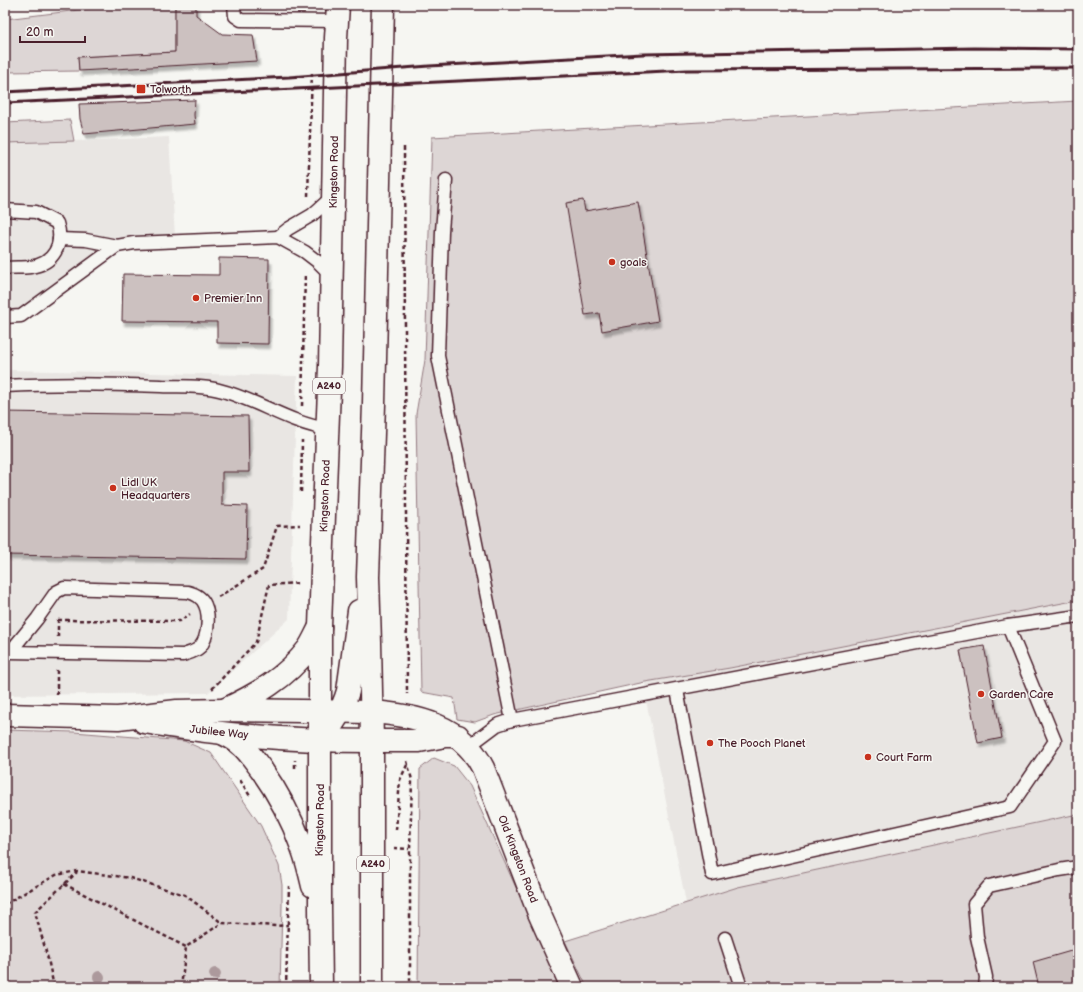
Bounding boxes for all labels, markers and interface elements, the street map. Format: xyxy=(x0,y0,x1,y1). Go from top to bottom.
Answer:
scale bar xyxy=(20,18,85,44)
text: 20 m xyxy=(26,25,53,40)
marker: Tolworth xyxy=(135,83,147,95)
place label: Tolworth xyxy=(150,83,191,96)
street label: Kingston Road xyxy=(327,136,341,208)
place label: goals xyxy=(620,256,647,269)
marker: goals xyxy=(607,257,617,267)
place label: Premier Inn xyxy=(204,292,262,305)
marker: Premier Inn xyxy=(191,293,201,303)
road number: A240 xyxy=(313,378,345,394)
street label: Kingston Road xyxy=(317,459,333,533)
place label: Lidl UK Headquarters xyxy=(121,476,191,502)
marker: Lidl UK Headquarters xyxy=(108,483,118,493)
place label: Garden Care xyxy=(989,688,1054,701)
marker: Garden Care xyxy=(976,689,986,699)
street label: Jubilee Way xyxy=(189,722,249,742)
place label: The Pooch Planet xyxy=(718,737,806,750)
marker: The Pooch Planet xyxy=(705,738,715,748)
place label: Court Farm xyxy=(876,751,932,764)
marker: Court Farm xyxy=(863,752,873,762)
street label: Kingston Road xyxy=(313,784,327,856)
street label: Old Kingston Road xyxy=(495,813,541,905)
road number: A240 xyxy=(357,856,389,872)

